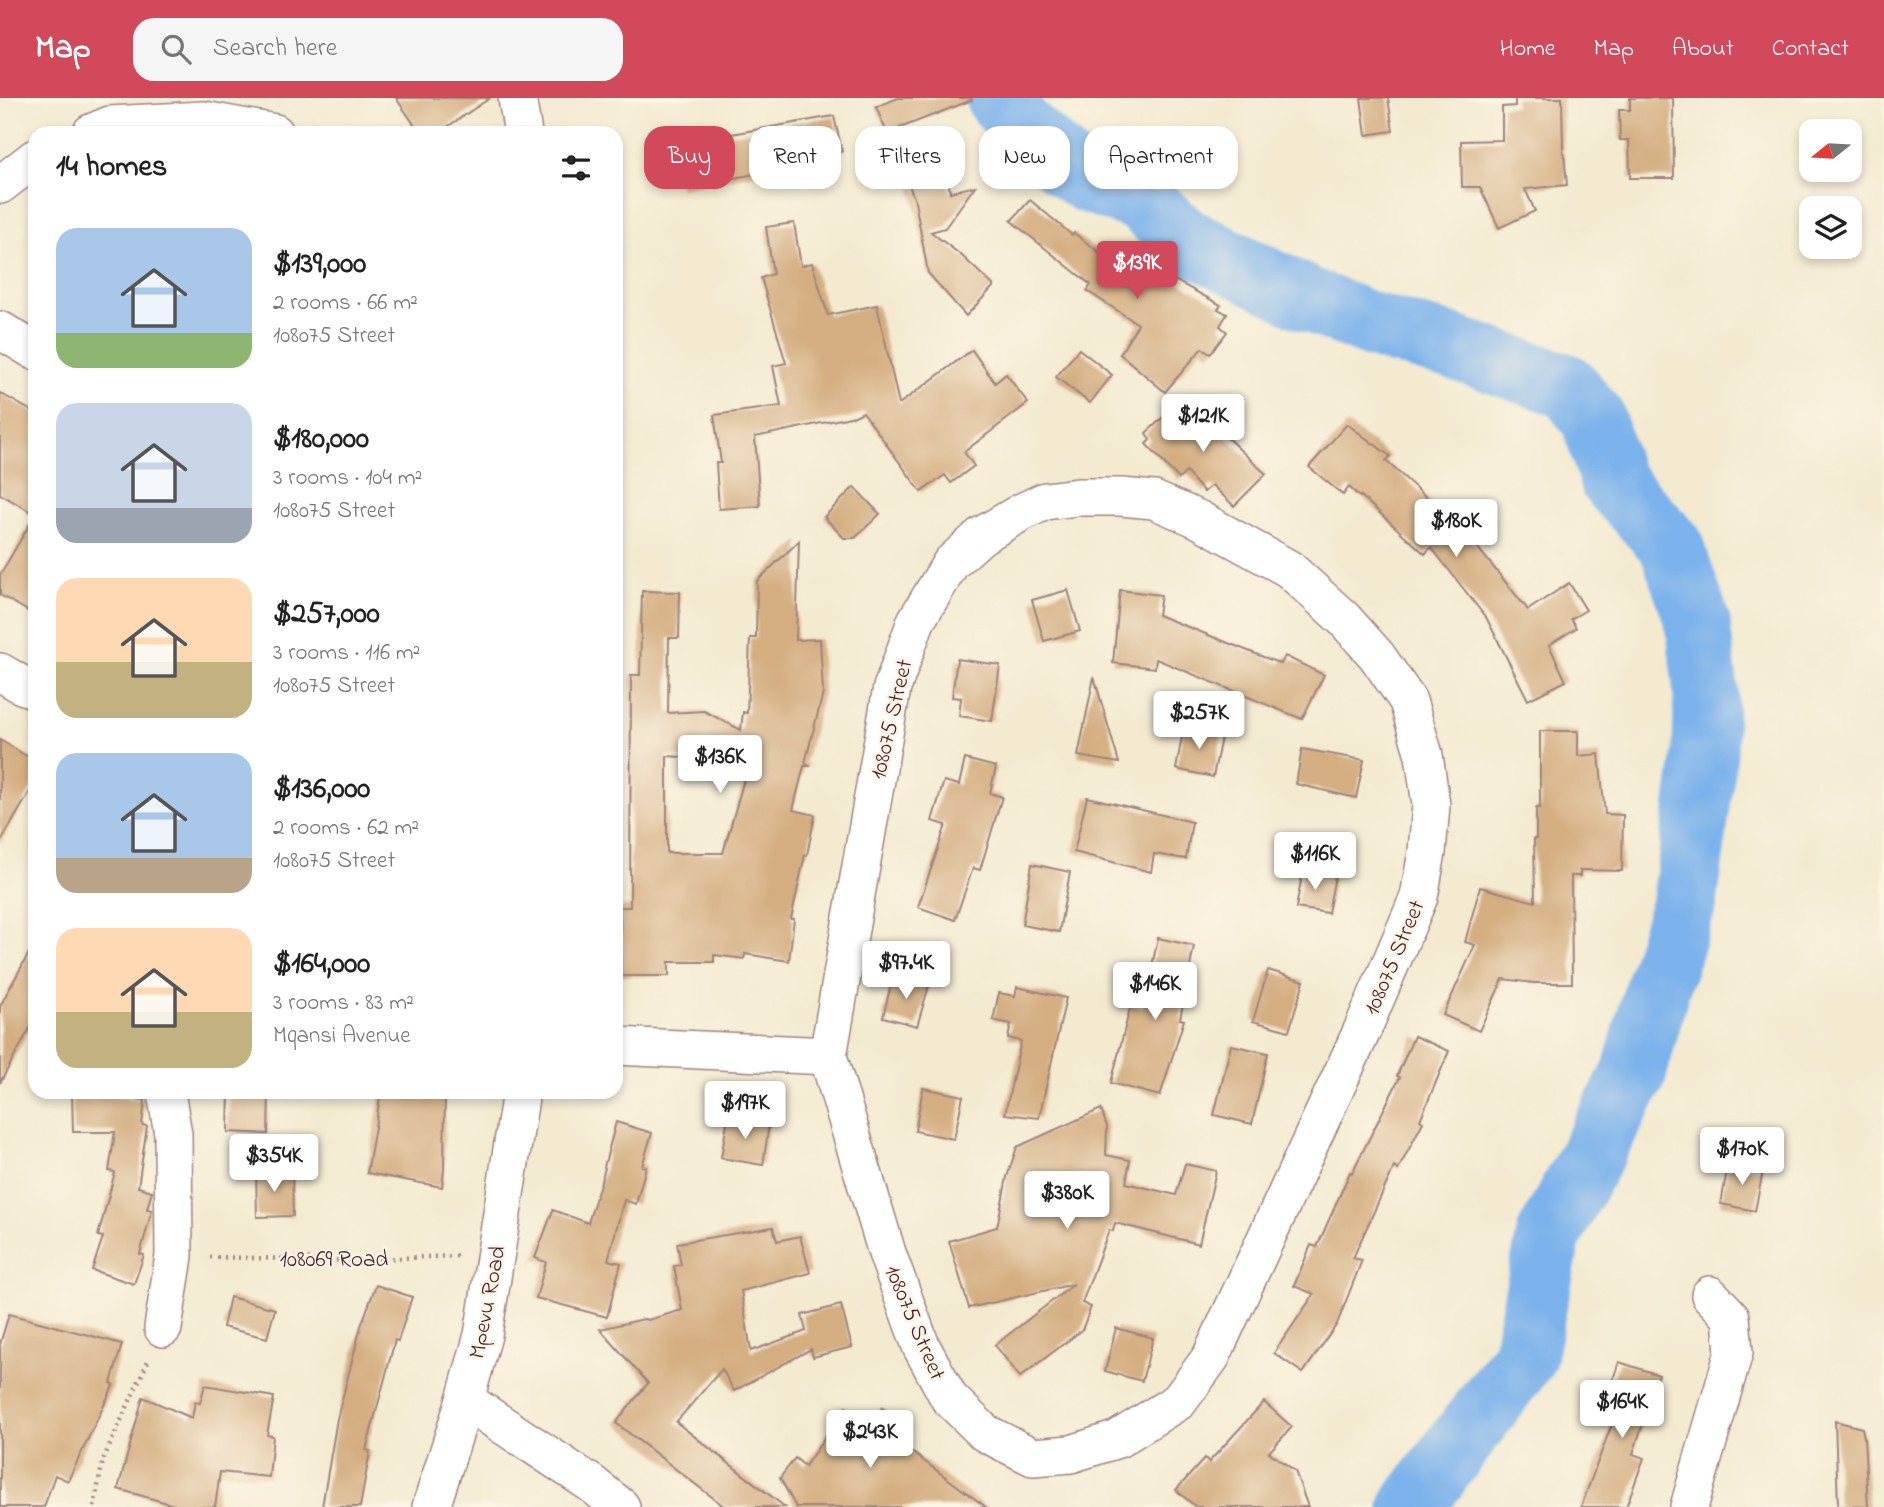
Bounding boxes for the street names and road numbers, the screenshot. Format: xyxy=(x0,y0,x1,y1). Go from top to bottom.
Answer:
street label: 108075 Street xyxy=(863,656,922,783)
street label: 108075 Street xyxy=(1356,895,1434,1021)
street label: Mpevu Road xyxy=(461,1243,516,1362)
street label: 108069 Road xyxy=(280,1244,388,1277)
street label: 108075 Street xyxy=(875,1260,953,1386)

